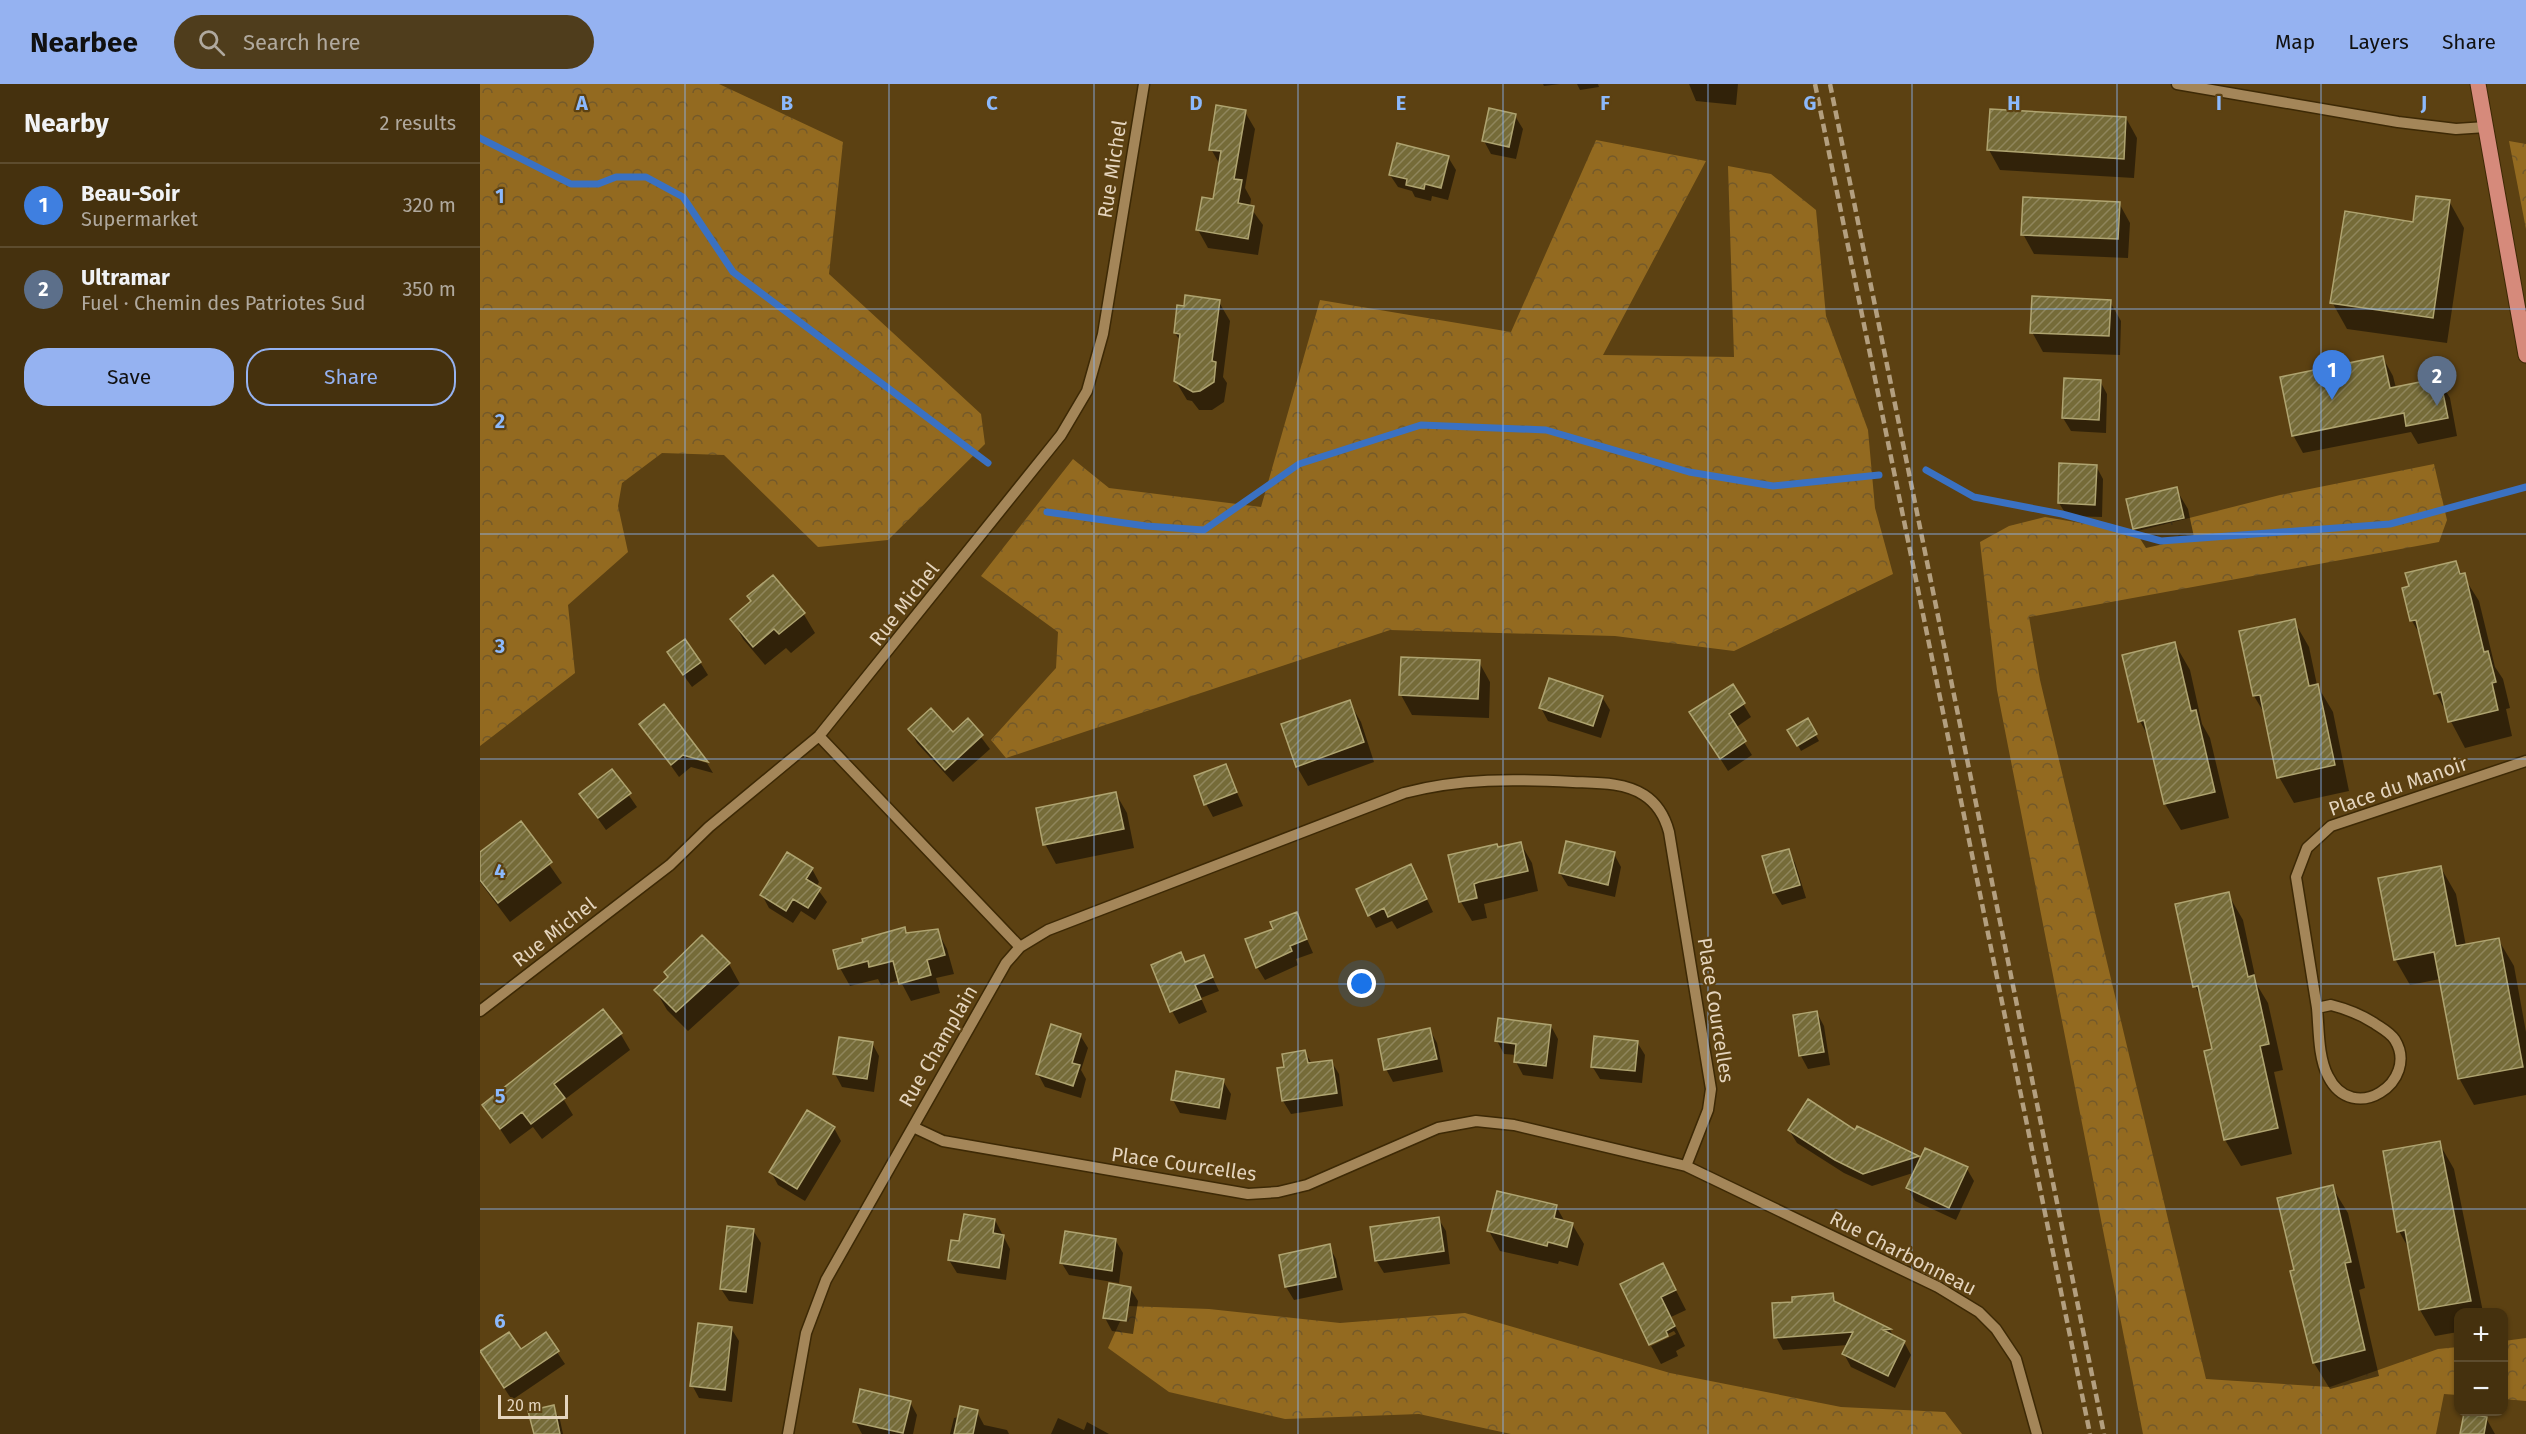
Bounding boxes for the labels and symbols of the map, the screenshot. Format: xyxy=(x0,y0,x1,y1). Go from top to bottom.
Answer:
text: A xyxy=(575,91,589,115)
text: B xyxy=(781,91,793,115)
text: C xyxy=(986,91,998,115)
text: D xyxy=(1189,91,1203,115)
text: E xyxy=(1396,91,1406,115)
text: F xyxy=(1600,91,1610,115)
text: G xyxy=(1804,91,1816,115)
text: H xyxy=(2007,91,2021,115)
text: I xyxy=(2216,91,2222,115)
text: J xyxy=(2420,91,2427,115)
street label: Rue Michel xyxy=(1092,118,1132,220)
text: 1 xyxy=(495,184,505,208)
pin: 1 xyxy=(2312,350,2352,400)
pin: 2 xyxy=(2418,356,2456,406)
text: 2 xyxy=(495,409,505,433)
street label: Rue Michel xyxy=(864,557,944,650)
text: 3 xyxy=(494,634,505,658)
street label: Place du Manoir xyxy=(2325,751,2471,821)
text: 4 xyxy=(494,859,506,883)
street label: Rue Michel xyxy=(508,892,601,972)
street label: Place Courcelles xyxy=(1693,936,1739,1084)
your location xyxy=(1347,969,1376,998)
street label: Rue Champlain xyxy=(893,981,983,1111)
text: 5 xyxy=(495,1084,506,1108)
street label: Place Courcelles xyxy=(1110,1142,1258,1186)
street label: Rue Charbonneau xyxy=(1826,1206,1980,1300)
text: 6 xyxy=(494,1309,506,1333)
scale bar xyxy=(498,1392,568,1420)

